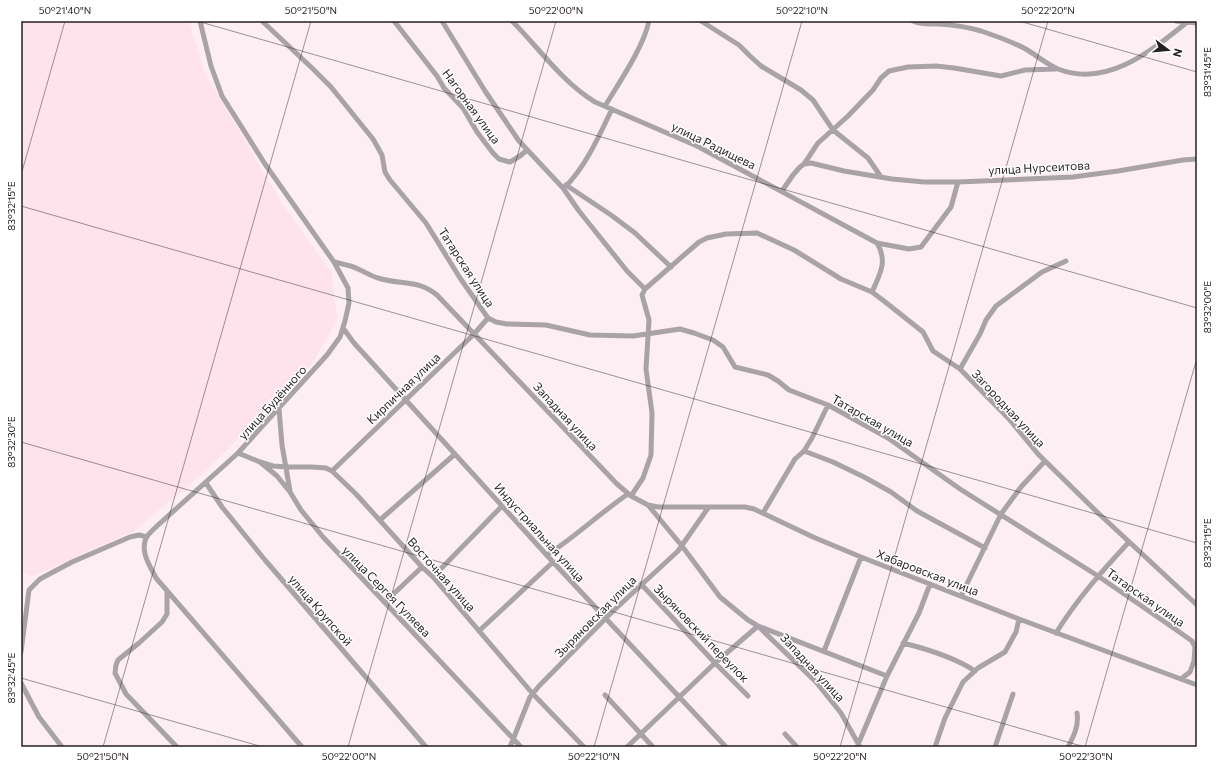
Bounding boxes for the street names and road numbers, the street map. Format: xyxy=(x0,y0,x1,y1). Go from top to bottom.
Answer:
street label: Нагорная улица xyxy=(440,66,504,146)
street label: улица Радищева xyxy=(670,119,758,171)
street label: улица Нурсеитова xyxy=(988,157,1090,177)
street label: Татарская улица xyxy=(436,225,498,309)
street label: Кирпичная улица xyxy=(363,349,443,427)
street label: улица Будённого xyxy=(235,362,309,442)
street label: Загородная улица xyxy=(969,366,1049,450)
street label: Западная улица xyxy=(531,379,601,453)
street label: Татарская улица xyxy=(830,391,916,449)
street label: Индустриальная улица xyxy=(492,480,588,584)
street label: Восточная улица xyxy=(405,534,479,614)
street label: улица Сергея Гуляева xyxy=(340,543,434,639)
street label: Хабаровская улица xyxy=(875,546,981,598)
street label: Татарская улица xyxy=(1104,565,1188,629)
street label: улица Крупской xyxy=(286,572,356,648)
street label: Зыряновская улица xyxy=(551,572,639,660)
street label: Зыряновский переулок xyxy=(652,581,753,685)
street label: Западная улица xyxy=(778,630,848,704)

